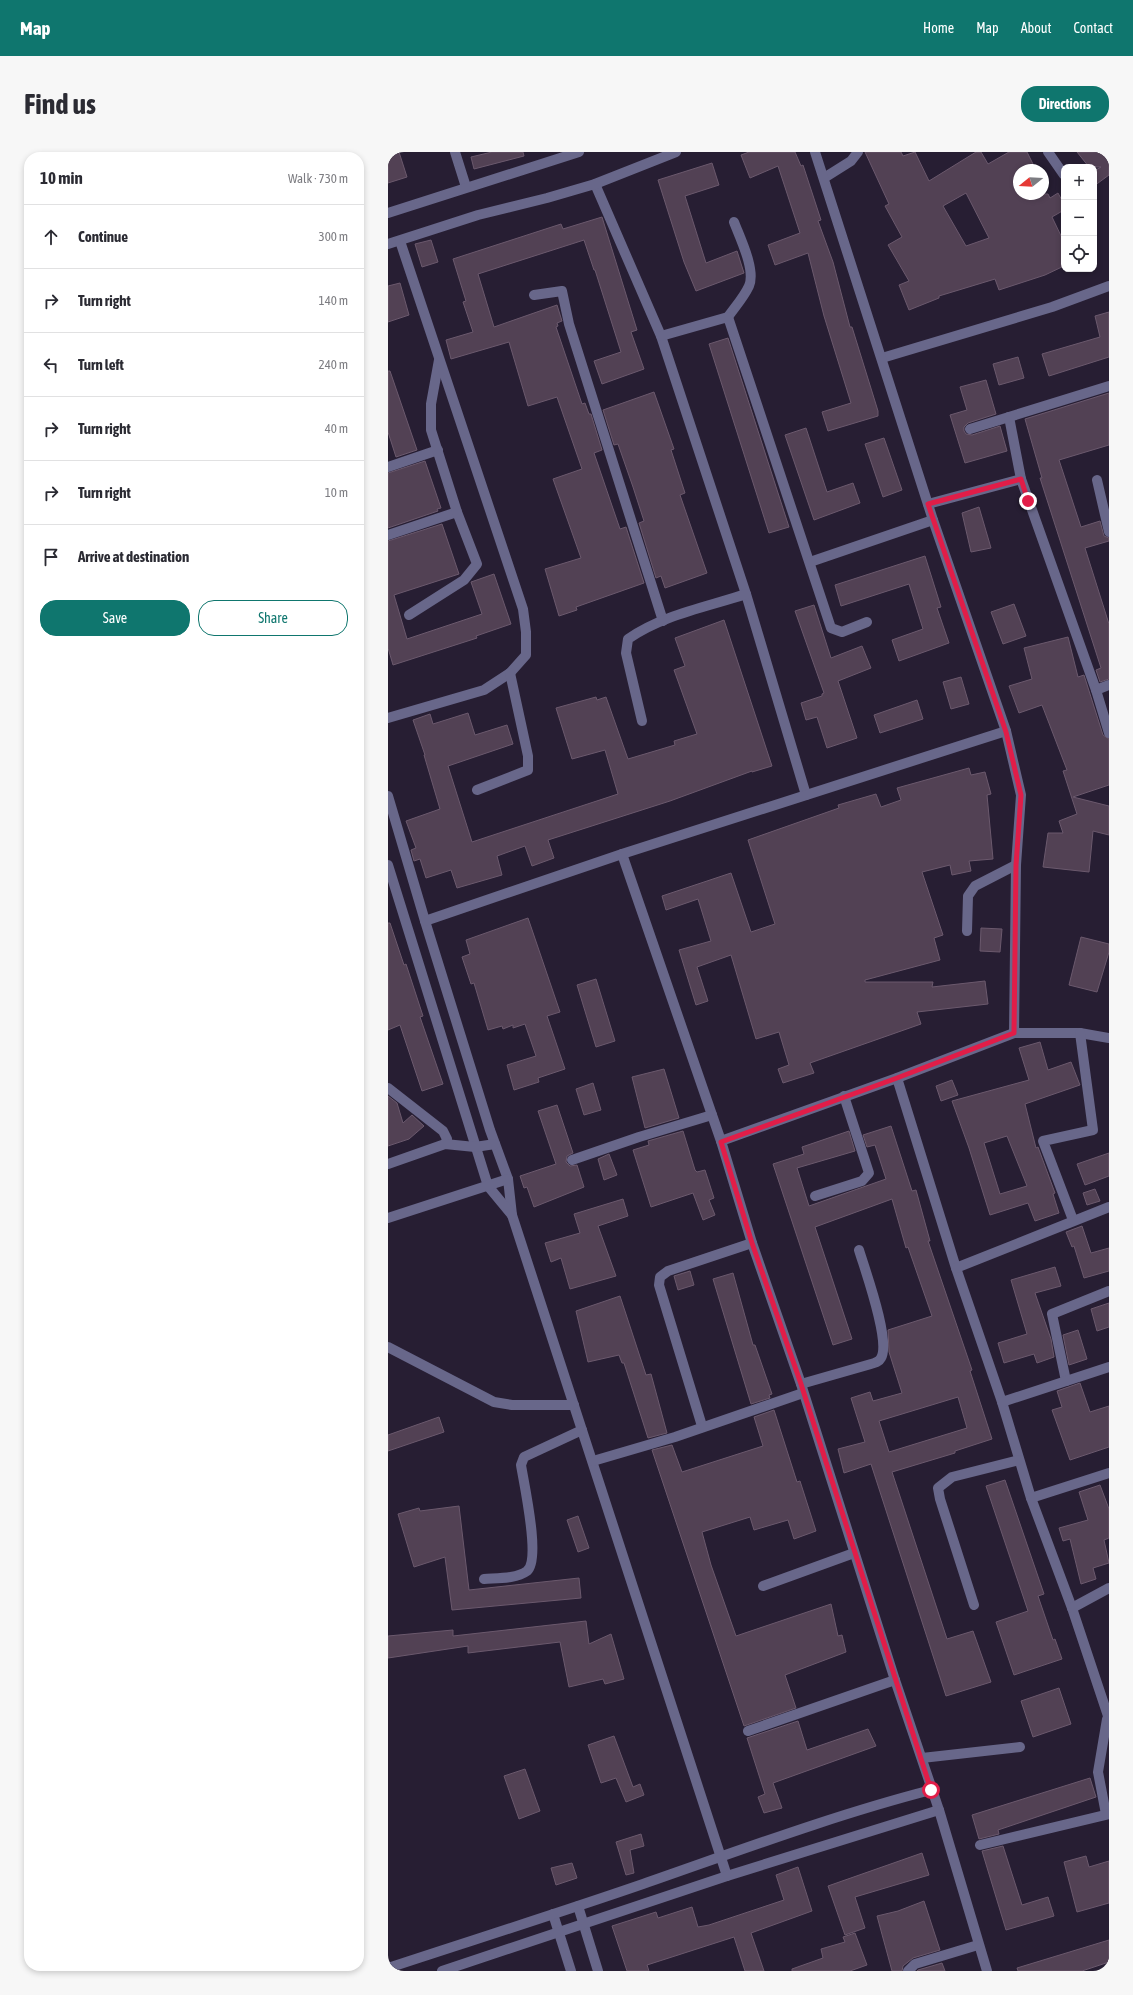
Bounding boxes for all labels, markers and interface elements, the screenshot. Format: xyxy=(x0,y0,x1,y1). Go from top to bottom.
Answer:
text: Map xyxy=(20,17,51,39)
text: Home xyxy=(923,20,954,36)
text: Map xyxy=(976,20,999,36)
text: About xyxy=(1021,20,1052,36)
text: Contact xyxy=(1074,20,1113,36)
button: Directions xyxy=(1021,86,1109,122)
text: Find us xyxy=(24,88,96,120)
north arrow xyxy=(1013,164,1049,200)
map controls xyxy=(1061,164,1097,272)
button: + xyxy=(1061,164,1097,200)
text: 10 min xyxy=(40,168,83,188)
text: Walk · 730 m xyxy=(288,171,348,186)
button: − xyxy=(1061,200,1097,236)
icon: ahead xyxy=(40,226,62,248)
text: Continue xyxy=(78,228,128,245)
text: 300 m xyxy=(319,229,348,244)
button: locate xyxy=(1061,236,1097,272)
icon: right xyxy=(40,290,62,312)
text: Turn right xyxy=(78,292,131,309)
text: 140 m xyxy=(319,293,348,308)
icon: left xyxy=(40,354,62,376)
text: Turn left xyxy=(78,356,124,373)
text: 240 m xyxy=(319,357,348,372)
icon: right xyxy=(40,418,62,440)
text: Turn right xyxy=(78,420,131,437)
text: 40 m xyxy=(325,421,348,436)
icon: right xyxy=(40,482,62,504)
text: Turn right xyxy=(78,484,131,501)
text: 10 m xyxy=(325,485,348,500)
route end xyxy=(1019,492,1037,510)
icon: arrive xyxy=(40,546,62,568)
text: Arrive at destination xyxy=(78,548,189,565)
button: Save xyxy=(40,600,190,636)
button: Share xyxy=(198,600,348,636)
route start xyxy=(922,1781,940,1799)

